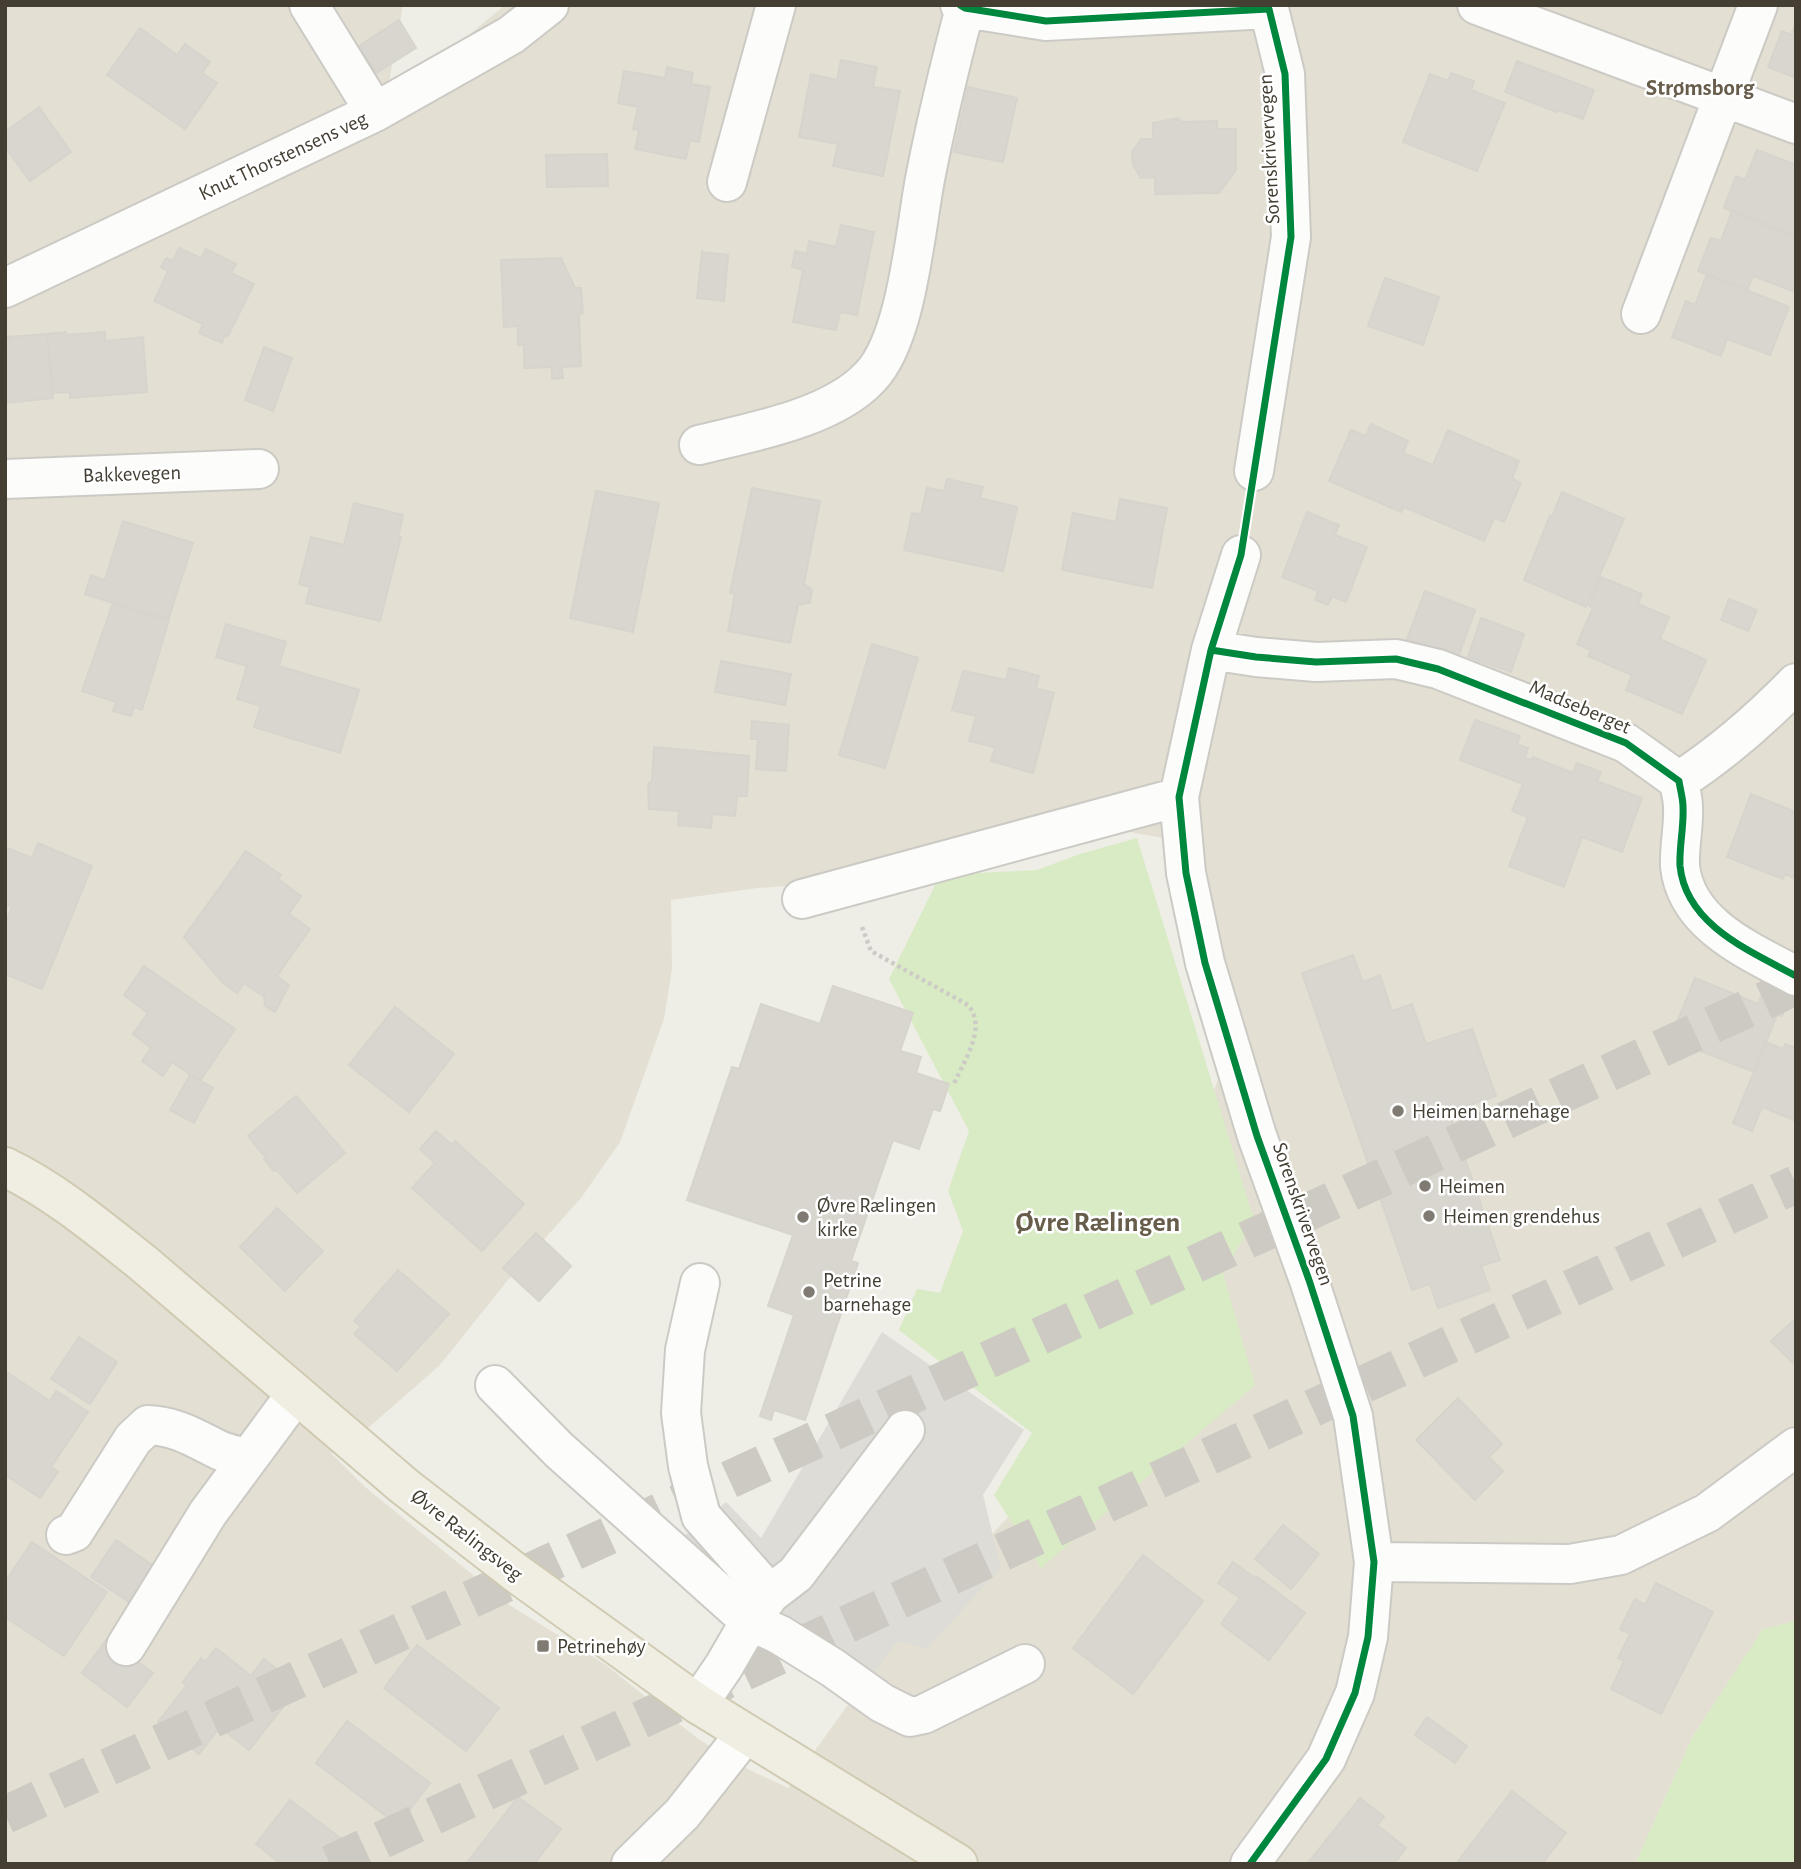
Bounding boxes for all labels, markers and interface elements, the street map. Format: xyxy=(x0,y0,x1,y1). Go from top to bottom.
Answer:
street label: Sorenskrivervegen xyxy=(1255,73,1283,225)
district label: Strømsborg xyxy=(1646,77,1755,100)
street label: Knut Thorstensens veg xyxy=(195,107,371,204)
street label: Bakkevegen xyxy=(83,462,181,486)
street label: Madseberget xyxy=(1526,676,1634,738)
place label: Heimen barnehage xyxy=(1412,1101,1570,1122)
marker: Heimen barnehage xyxy=(1390,1103,1406,1119)
street label: Sorenskrivervegen xyxy=(1269,1140,1337,1288)
place label: Heimen xyxy=(1439,1176,1505,1197)
marker: Heimen xyxy=(1417,1178,1433,1194)
place label: Øvre Rælingen kirke xyxy=(817,1195,936,1240)
place label: Heimen grendehus xyxy=(1443,1206,1600,1227)
marker: Heimen grendehus xyxy=(1421,1208,1437,1224)
marker: Øvre Rælingen kirke xyxy=(795,1209,811,1225)
district label: Øvre Rælingen xyxy=(1016,1209,1180,1237)
place label: Petrine barnehage xyxy=(823,1270,911,1315)
marker: Petrine barnehage xyxy=(801,1284,817,1300)
street label: Øvre Rælingsveg xyxy=(407,1485,527,1585)
place label: Petrinehøy xyxy=(557,1636,646,1657)
marker: Petrinehøy xyxy=(535,1638,551,1654)

